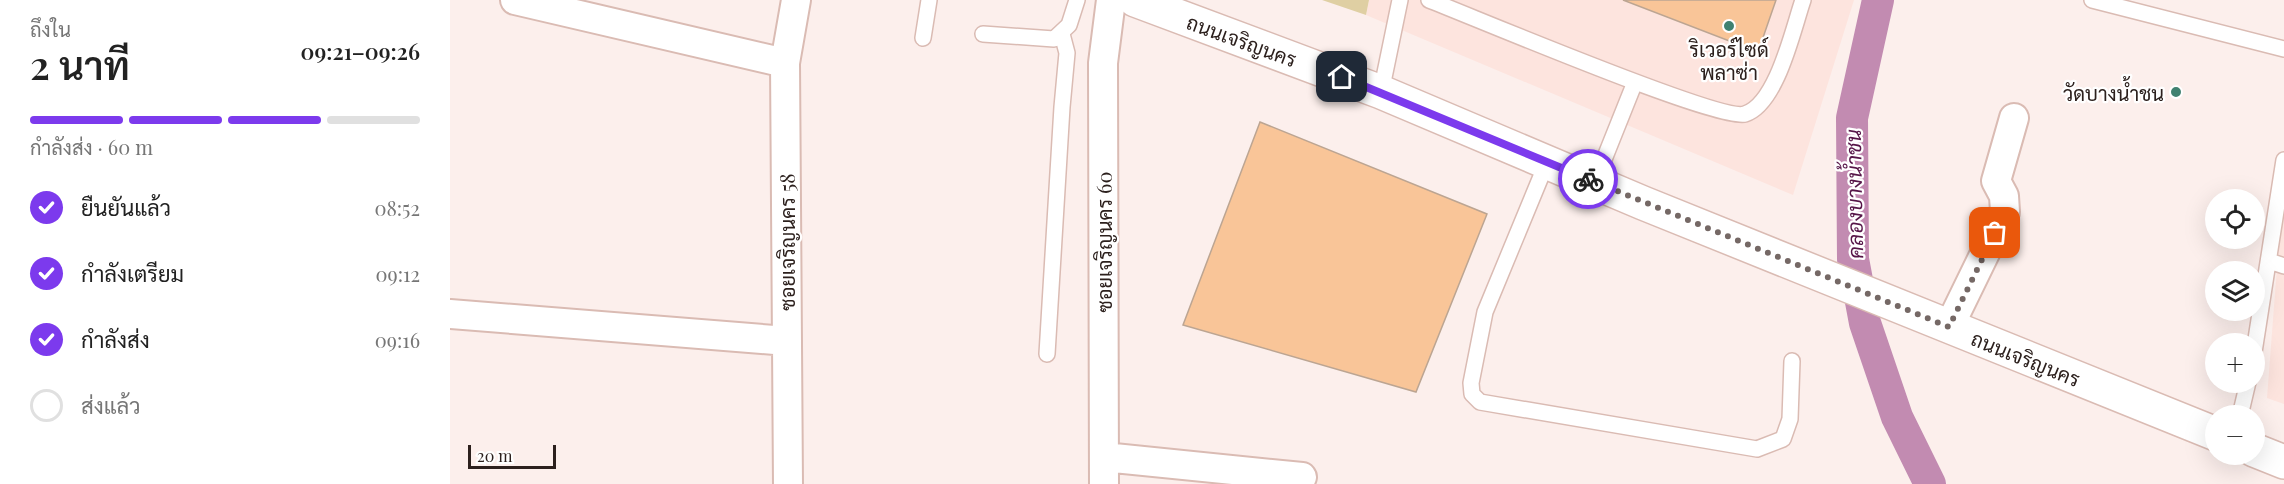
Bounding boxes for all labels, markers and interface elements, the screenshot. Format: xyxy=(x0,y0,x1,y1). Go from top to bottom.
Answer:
street label: ถนนเจริญนคร xyxy=(1183,8,1301,72)
text: ถึงใน xyxy=(30,15,71,42)
marker: ริเวอร์ไซด์ พลาซ่า xyxy=(1722,19,1736,33)
place label: ริเวอร์ไซด์ พลาซ่า xyxy=(1688,35,1769,85)
text: 09:21–09:26 xyxy=(301,36,420,66)
text: 2 นาที xyxy=(30,38,130,90)
pin xyxy=(1316,51,1367,102)
icon: home xyxy=(1325,60,1358,93)
place label: วัดบางน้ำชน xyxy=(2063,76,2164,106)
marker: วัดบางน้ำชน xyxy=(2169,85,2183,99)
water label: คลองบางน้ำชน xyxy=(1836,128,1868,259)
text: กำลังส่ง · 60 m xyxy=(30,133,153,160)
courier xyxy=(1558,149,1618,209)
icon: bike xyxy=(1572,163,1605,196)
street label: ซอยเจริญนคร 60 xyxy=(1090,172,1117,312)
street label: ซอยเจริญนคร 58 xyxy=(773,173,800,311)
map controls xyxy=(2205,189,2265,465)
button: locate xyxy=(2205,189,2265,249)
icon: check xyxy=(30,191,63,224)
text: ยืนยันแล้ว xyxy=(81,192,171,222)
text: 08:52 xyxy=(374,194,420,221)
pin xyxy=(1969,207,2020,258)
icon: bag xyxy=(1978,216,2011,249)
icon: check xyxy=(30,257,63,290)
text: กำลังเตรียม xyxy=(81,258,184,288)
text: 09:12 xyxy=(376,260,420,287)
button: layers xyxy=(2205,261,2265,321)
icon: check xyxy=(30,323,63,356)
text: กำลังส่ง xyxy=(81,324,150,354)
street label: ถนนเจริญนคร xyxy=(1968,324,2084,392)
text: 09:16 xyxy=(375,326,420,353)
button: + xyxy=(2205,333,2265,393)
text: ส่งแล้ว xyxy=(81,390,141,420)
button: − xyxy=(2205,405,2265,465)
scale bar xyxy=(468,442,556,470)
text: 20 m xyxy=(477,445,512,466)

